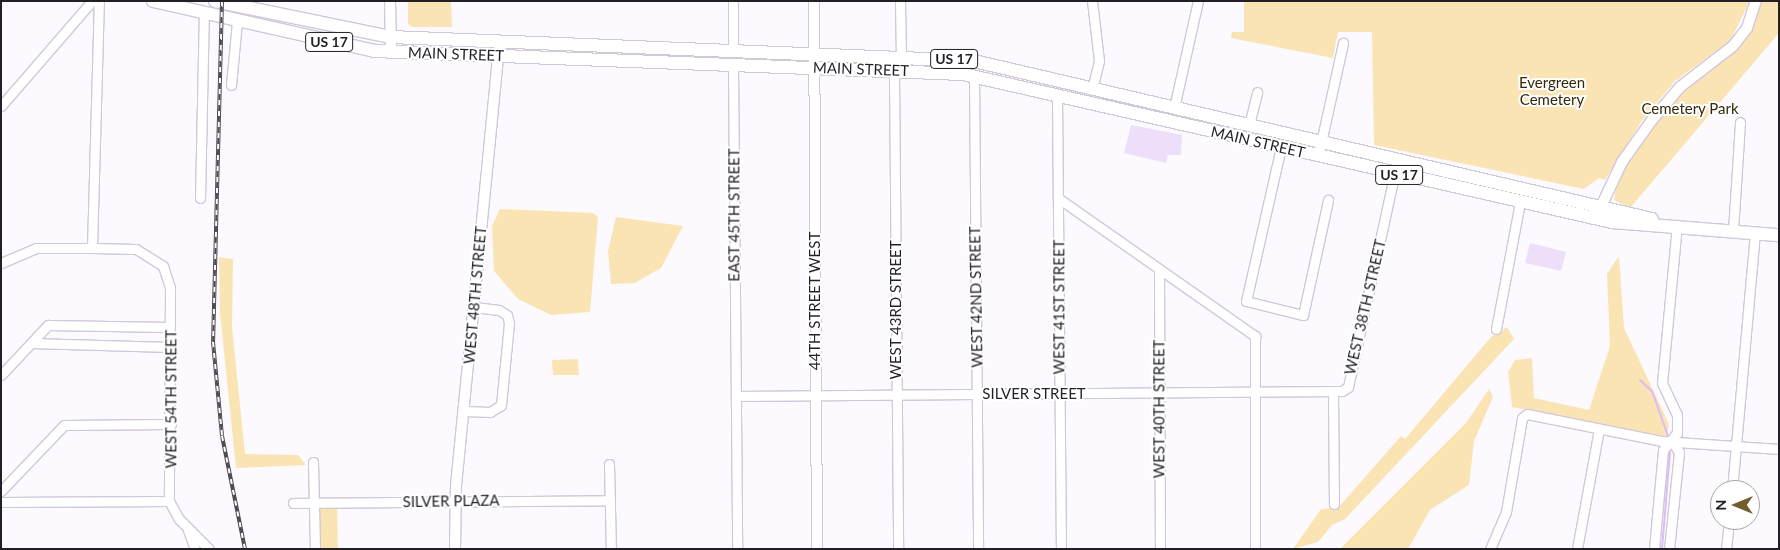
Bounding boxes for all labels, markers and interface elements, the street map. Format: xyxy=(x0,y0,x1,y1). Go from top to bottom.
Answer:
road number: US 17 xyxy=(304,31,354,54)
street label: MAIN STREET xyxy=(408,43,504,65)
road number: US 17 xyxy=(929,48,979,70)
street label: MAIN STREET xyxy=(813,58,909,80)
park label: Evergreen Cemetery xyxy=(1519,73,1585,108)
park label: Cemetery Park xyxy=(1641,100,1739,118)
street label: MAIN STREET xyxy=(1209,122,1307,162)
street label: EAST 45TH STREET xyxy=(725,148,743,282)
road number: US 17 xyxy=(1374,164,1424,186)
street label: WEST 48TH STREET xyxy=(460,225,490,365)
street label: WEST 42ND STREET xyxy=(966,226,986,368)
street label: 44TH STREET WEST xyxy=(806,231,824,371)
street label: WEST 38TH STREET xyxy=(1341,237,1389,377)
street label: WEST 41ST STREET xyxy=(1050,239,1068,375)
street label: WEST 43RD STREET xyxy=(887,240,905,380)
street label: WEST 54TH STREET xyxy=(162,329,180,469)
street label: WEST 40TH STREET xyxy=(1150,339,1168,479)
street label: SILVER STREET xyxy=(982,385,1086,403)
north arrow xyxy=(1710,480,1760,530)
street label: SILVER PLAZA xyxy=(402,491,500,511)
text: N xyxy=(1712,500,1729,510)

